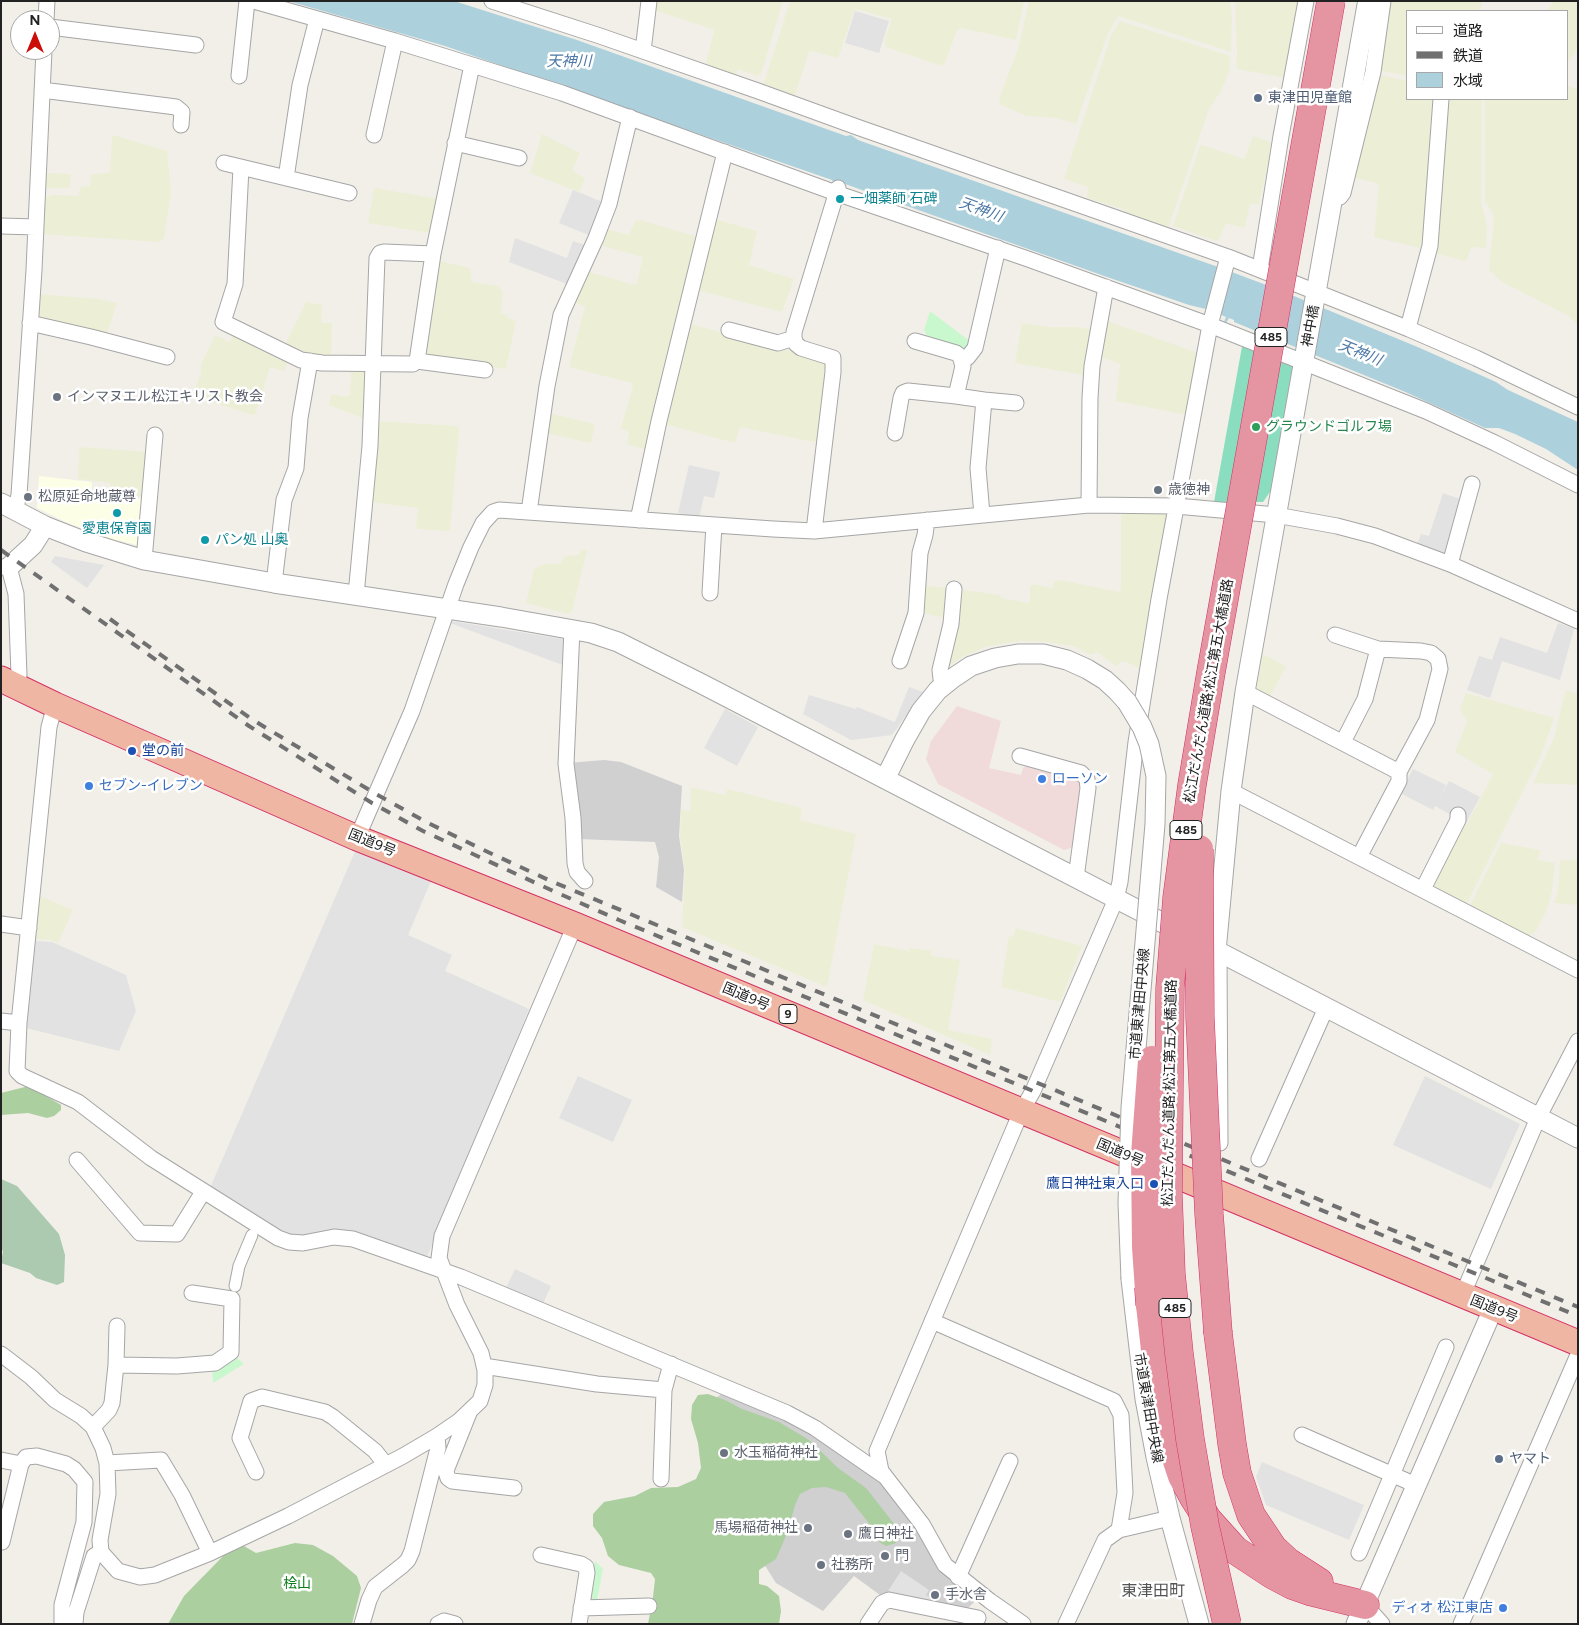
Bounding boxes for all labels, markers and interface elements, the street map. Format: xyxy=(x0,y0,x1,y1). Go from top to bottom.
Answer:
north arrow xyxy=(10,10,60,60)
legend xyxy=(1406,10,1569,100)
text: N xyxy=(30,12,40,29)
text: 道路 xyxy=(1453,22,1483,40)
text: 鉄道 xyxy=(1453,47,1483,65)
water label: 天神川 xyxy=(547,53,591,71)
text: 水域 xyxy=(1453,72,1483,90)
place label: 東津田児童館 xyxy=(1268,90,1352,106)
marker: 東津田児童館 xyxy=(1252,92,1264,104)
place label: 一畑薬師 石碑 xyxy=(850,191,937,207)
marker: 一畑薬師 石碑 xyxy=(834,193,846,205)
water label: 天神川 xyxy=(957,194,1005,226)
street label: 神中橋 xyxy=(1299,304,1323,348)
road number: 485 xyxy=(1255,328,1287,347)
water label: 天神川 xyxy=(1336,336,1384,370)
place label: インマヌエル松江キリスト教会 xyxy=(67,389,263,405)
marker: インマヌエル松江キリスト教会 xyxy=(51,391,63,403)
place label: グラウンドゴルフ場 xyxy=(1266,419,1392,435)
marker: グラウンドゴルフ場 xyxy=(1250,421,1262,433)
place label: 歳徳神 xyxy=(1168,482,1210,498)
marker: 歳徳神 xyxy=(1152,484,1164,496)
place label: 松原延命地蔵尊 xyxy=(38,489,136,505)
marker: 松原延命地蔵尊 xyxy=(22,491,34,503)
marker: 愛恵保育園 xyxy=(111,507,123,519)
place label: 愛恵保育園 xyxy=(82,521,152,537)
place label: パン処 山奥 xyxy=(215,532,288,548)
marker: パン処 山奥 xyxy=(199,534,211,546)
street label: 松江だんだん道路;松江第五大橋道路 xyxy=(1181,577,1237,805)
place label: 堂の前 xyxy=(142,743,184,759)
marker: 堂の前 xyxy=(126,745,138,757)
place label: ローソン xyxy=(1052,771,1108,787)
marker: ローソン xyxy=(1036,773,1048,785)
place label: セブン-イレブン xyxy=(99,778,203,794)
marker: セブン-イレブン xyxy=(83,780,95,792)
road number: 485 xyxy=(1170,820,1202,840)
street label: 国道9号 xyxy=(346,826,398,860)
street label: 市道東津田中央線 xyxy=(1127,947,1153,1061)
street label: 松江だんだん道路;松江第五大橋道路 xyxy=(1160,979,1180,1207)
street label: 国道9号 xyxy=(720,980,772,1014)
road number: 9 xyxy=(779,1004,797,1024)
street label: 国道9号 xyxy=(1094,1136,1146,1170)
place label: 鷹日神社東入口 xyxy=(1046,1176,1144,1192)
marker: 鷹日神社東入口 xyxy=(1148,1178,1160,1190)
street label: 国道9号 xyxy=(1468,1292,1520,1326)
road number: 485 xyxy=(1159,1299,1191,1318)
street label: 市道東津田中央線 xyxy=(1130,1351,1166,1465)
place label: 水玉稲荷神社 xyxy=(734,1445,818,1461)
marker: 水玉稲荷神社 xyxy=(718,1447,730,1459)
place label: ヤマト xyxy=(1509,1451,1551,1467)
marker: ヤマト xyxy=(1493,1453,1505,1465)
place label: 馬場稲荷神社 xyxy=(714,1520,798,1536)
marker: 馬場稲荷神社 xyxy=(802,1522,814,1534)
place label: 鷹日神社 xyxy=(858,1526,914,1542)
marker: 鷹日神社 xyxy=(842,1528,854,1540)
place label: 門 xyxy=(895,1548,909,1564)
marker: 門 xyxy=(879,1550,891,1562)
place label: 社務所 xyxy=(831,1557,873,1573)
marker: 社務所 xyxy=(815,1559,827,1571)
park label: 桧山 xyxy=(283,1576,311,1592)
district label: 東津田町 xyxy=(1121,1581,1185,1601)
place label: 手水舎 xyxy=(945,1587,987,1603)
marker: 手水舎 xyxy=(929,1589,941,1601)
place label: ディオ 松江東店 xyxy=(1392,1600,1493,1616)
marker: ディオ 松江東店 xyxy=(1497,1602,1509,1614)

